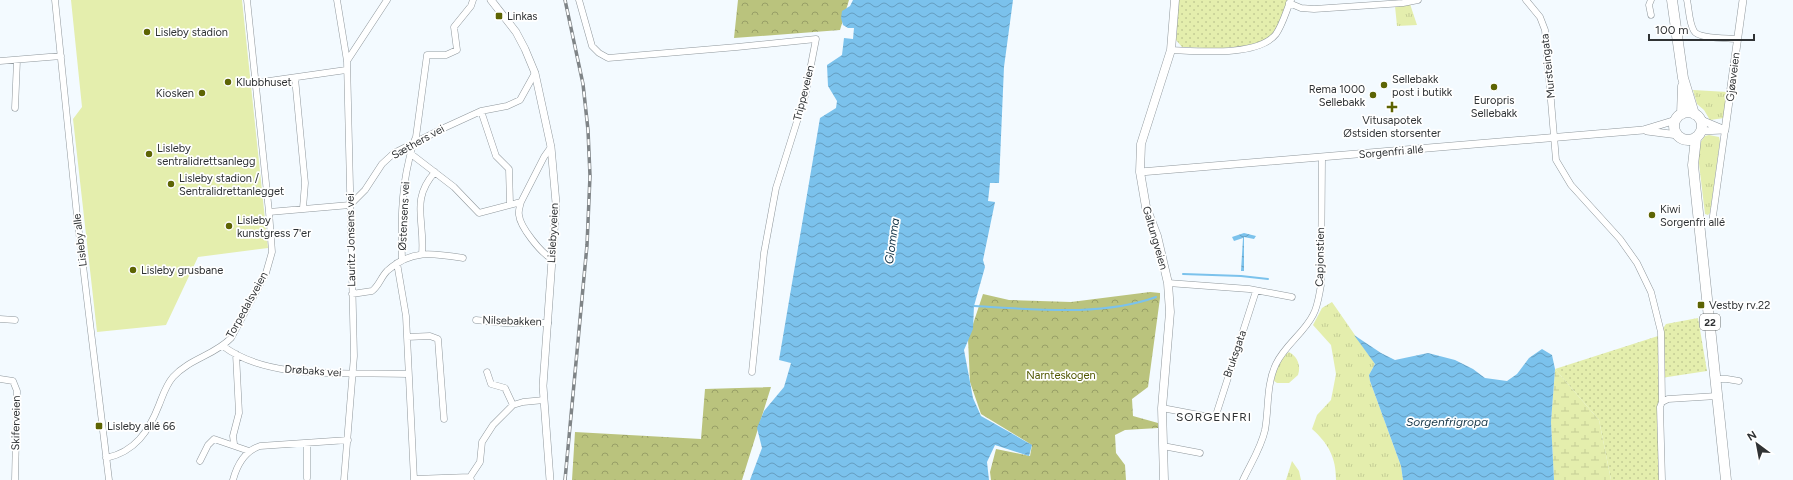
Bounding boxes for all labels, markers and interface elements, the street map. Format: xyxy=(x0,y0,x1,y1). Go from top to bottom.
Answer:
place label: Linkas xyxy=(507,10,537,23)
marker: Linkas xyxy=(494,11,504,21)
scale bar xyxy=(1649,16,1754,42)
text: 100 m xyxy=(1655,23,1689,37)
place label: Lisleby stadion xyxy=(155,26,228,39)
marker: Lisleby stadion xyxy=(142,27,152,37)
street label: Mursteingata xyxy=(1538,33,1558,99)
street label: Gjøaveien xyxy=(1724,52,1742,102)
street label: Trippeveien xyxy=(791,64,817,122)
place label: Sellebakk post i butikk xyxy=(1392,73,1453,99)
place label: Klubbhuset xyxy=(236,76,292,89)
marker: Klubbhuset xyxy=(223,77,233,87)
marker: Sellebakk post i butikk xyxy=(1379,80,1389,90)
marker: Europris Sellebakk xyxy=(1489,82,1499,92)
place label: Rema 1000 Sellebakk xyxy=(1309,83,1366,109)
place label: Kiosken xyxy=(156,87,194,100)
marker: Kiosken xyxy=(197,88,207,98)
marker: Rema 1000 Sellebakk xyxy=(1368,90,1378,100)
place label: Europris Sellebakk xyxy=(1471,94,1518,120)
marker: Vitusapotek Østsiden storsenter xyxy=(1387,102,1397,112)
place label: Vitusapotek Østsiden storsenter xyxy=(1343,114,1441,140)
street label: Sæthers vei xyxy=(389,122,447,162)
place label: Lisleby sentralidrettsanlegg xyxy=(157,142,255,168)
street label: Sorgenfri allé xyxy=(1358,143,1424,161)
marker: Lisleby sentralidrettsanlegg xyxy=(144,149,154,159)
place label: Lisleby stadion / Sentralidrettanlegget xyxy=(179,172,284,198)
marker: Lisleby stadion / Sentralidrettanlegget xyxy=(166,179,176,189)
street label: Østensens vei xyxy=(396,181,412,251)
street label: Lauritz Jonsens vei xyxy=(344,193,358,287)
street label: Lislebyveien xyxy=(545,203,561,263)
place label: Kiwi Sorgenfri allé xyxy=(1660,203,1725,229)
street label: Galtungveien xyxy=(1140,205,1170,271)
marker: Kiwi Sorgenfri allé xyxy=(1647,210,1657,220)
street label: Lisleby alle xyxy=(70,213,90,267)
place label: Lisleby kunstgress 7'er xyxy=(237,214,311,240)
water label: Glomma xyxy=(882,217,902,265)
marker: Lisleby kunstgress 7'er xyxy=(224,221,234,231)
street label: Capjonstien xyxy=(1313,227,1327,287)
place label: Lisleby grusbane xyxy=(141,264,223,277)
marker: Lisleby grusbane xyxy=(128,265,138,275)
street label: Torpedalsveien xyxy=(223,270,271,340)
place label: Vestby rv.22 xyxy=(1709,299,1770,312)
marker: Vestby rv.22 xyxy=(1696,300,1706,310)
street label: Nilsebakken xyxy=(482,313,542,329)
road number: 22 xyxy=(1700,314,1720,330)
street label: Bruksgata xyxy=(1221,329,1249,379)
street label: Drøbaks vei xyxy=(284,363,342,379)
park label: Narnteskogen xyxy=(1026,369,1096,382)
street label: Skiferveien xyxy=(9,396,23,450)
district label: SORGENFRI xyxy=(1176,410,1252,424)
water label: Sorgenfrigropa xyxy=(1406,415,1488,429)
place label: Lisleby allé 66 xyxy=(107,420,175,433)
marker: Lisleby allé 66 xyxy=(94,421,104,431)
north arrow xyxy=(1737,424,1777,464)
text: N xyxy=(1745,428,1759,444)

